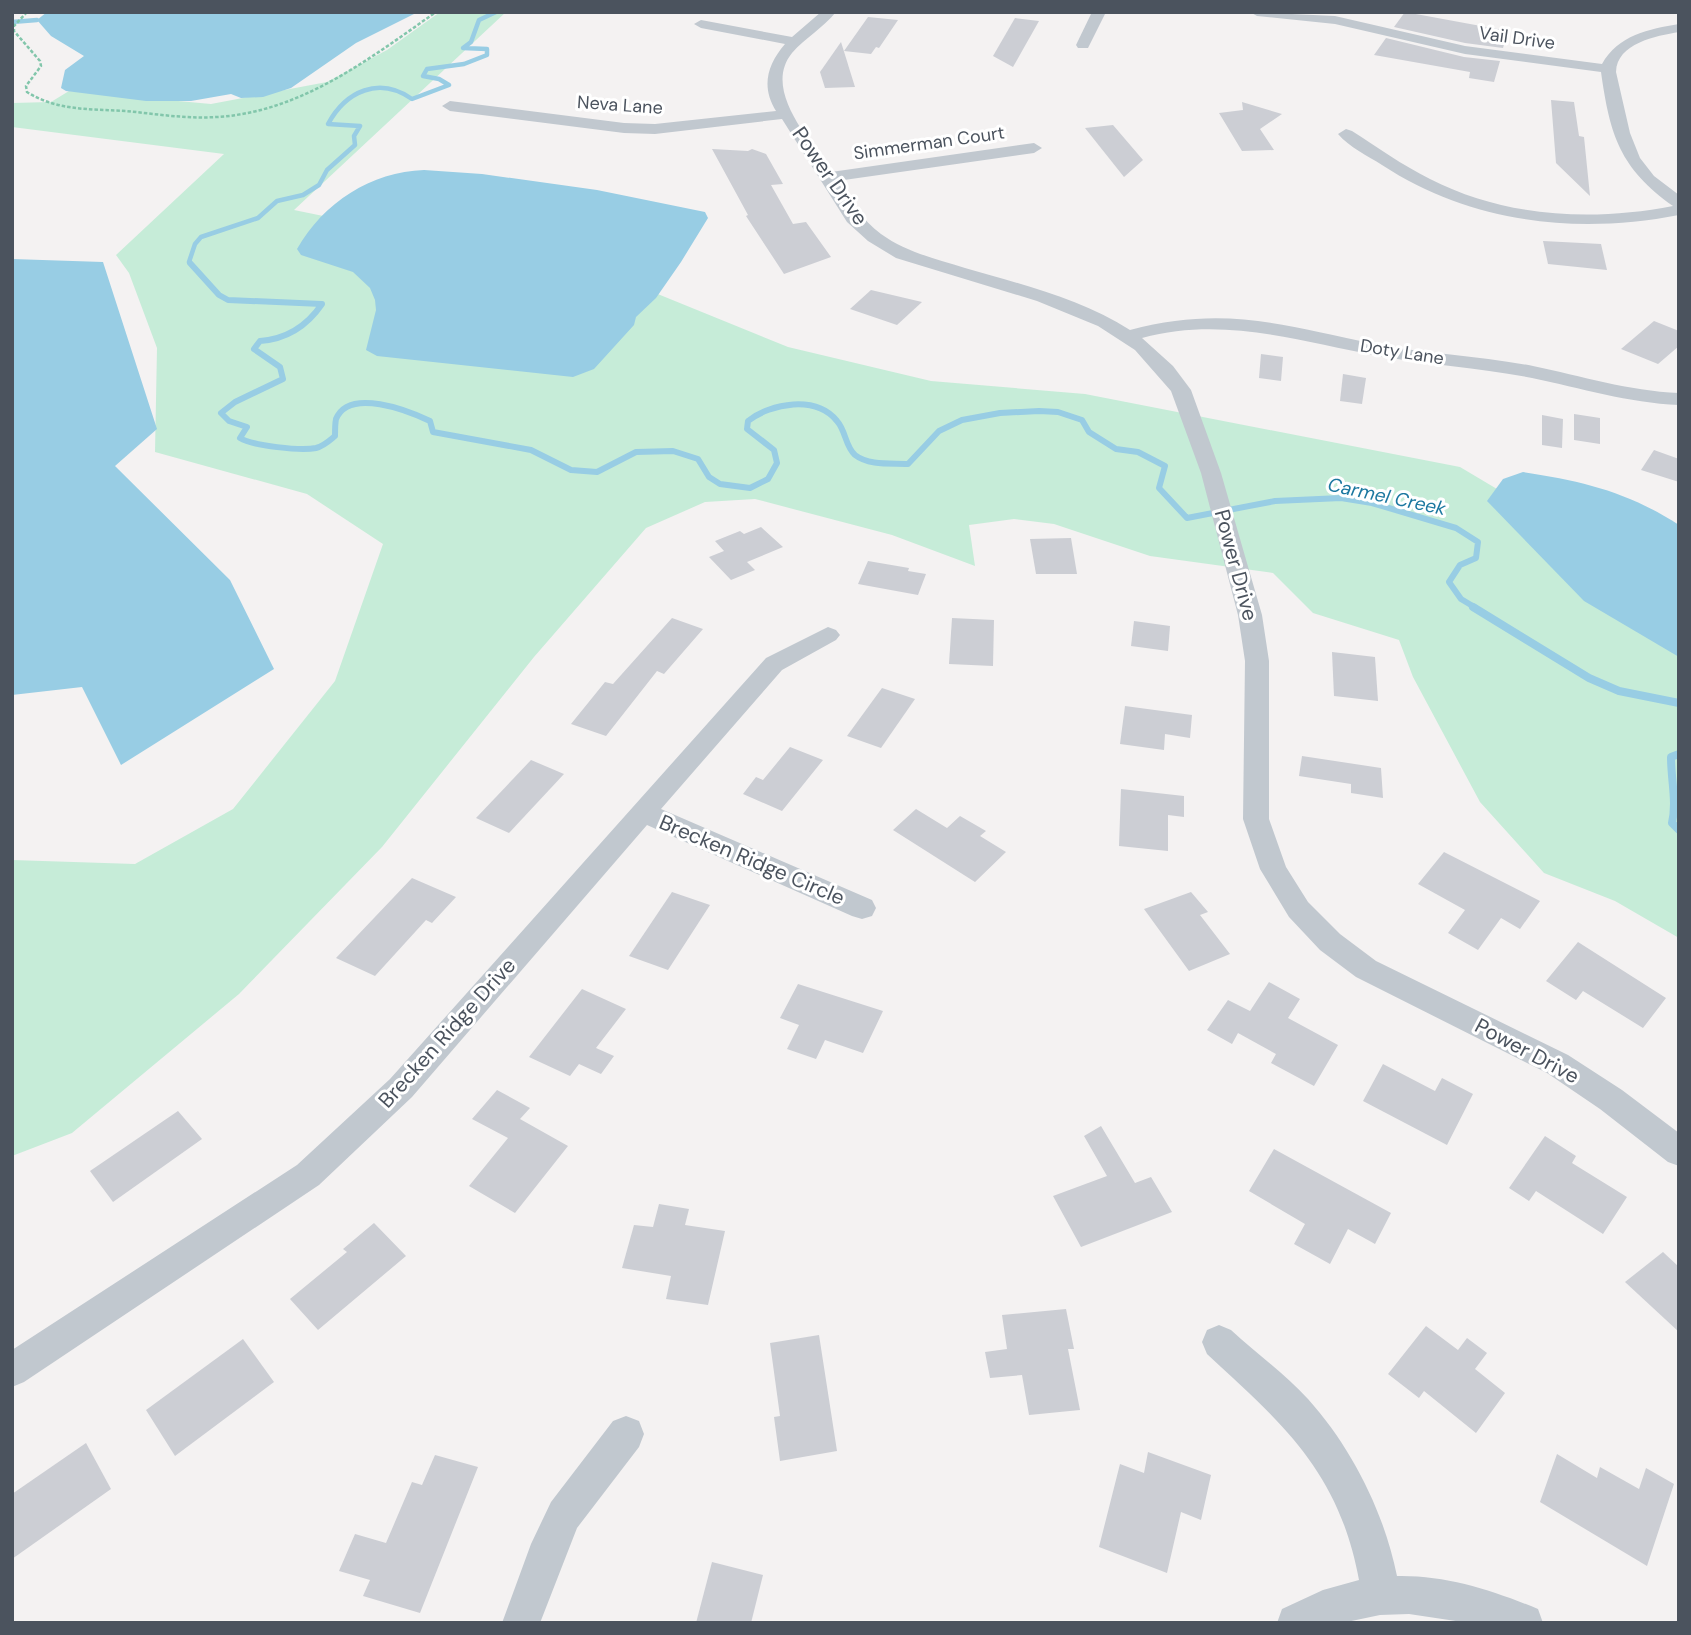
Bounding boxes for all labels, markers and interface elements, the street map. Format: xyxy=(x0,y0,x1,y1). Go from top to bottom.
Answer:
street label: Vail Drive xyxy=(1477,21,1557,55)
street label: Neva Lane xyxy=(576,90,664,120)
street label: Power Drive xyxy=(786,121,874,231)
street label: Simmerman Court xyxy=(852,121,1006,165)
street label: Doty Lane xyxy=(1358,334,1446,370)
water label: Carmel Creek xyxy=(1325,472,1449,521)
street label: Power Drive xyxy=(1208,506,1264,624)
street label: Brecken Ridge Circle xyxy=(655,808,849,912)
street label: Brecken Ridge Drive xyxy=(372,952,522,1114)
street label: Power Drive xyxy=(1470,1012,1584,1090)

